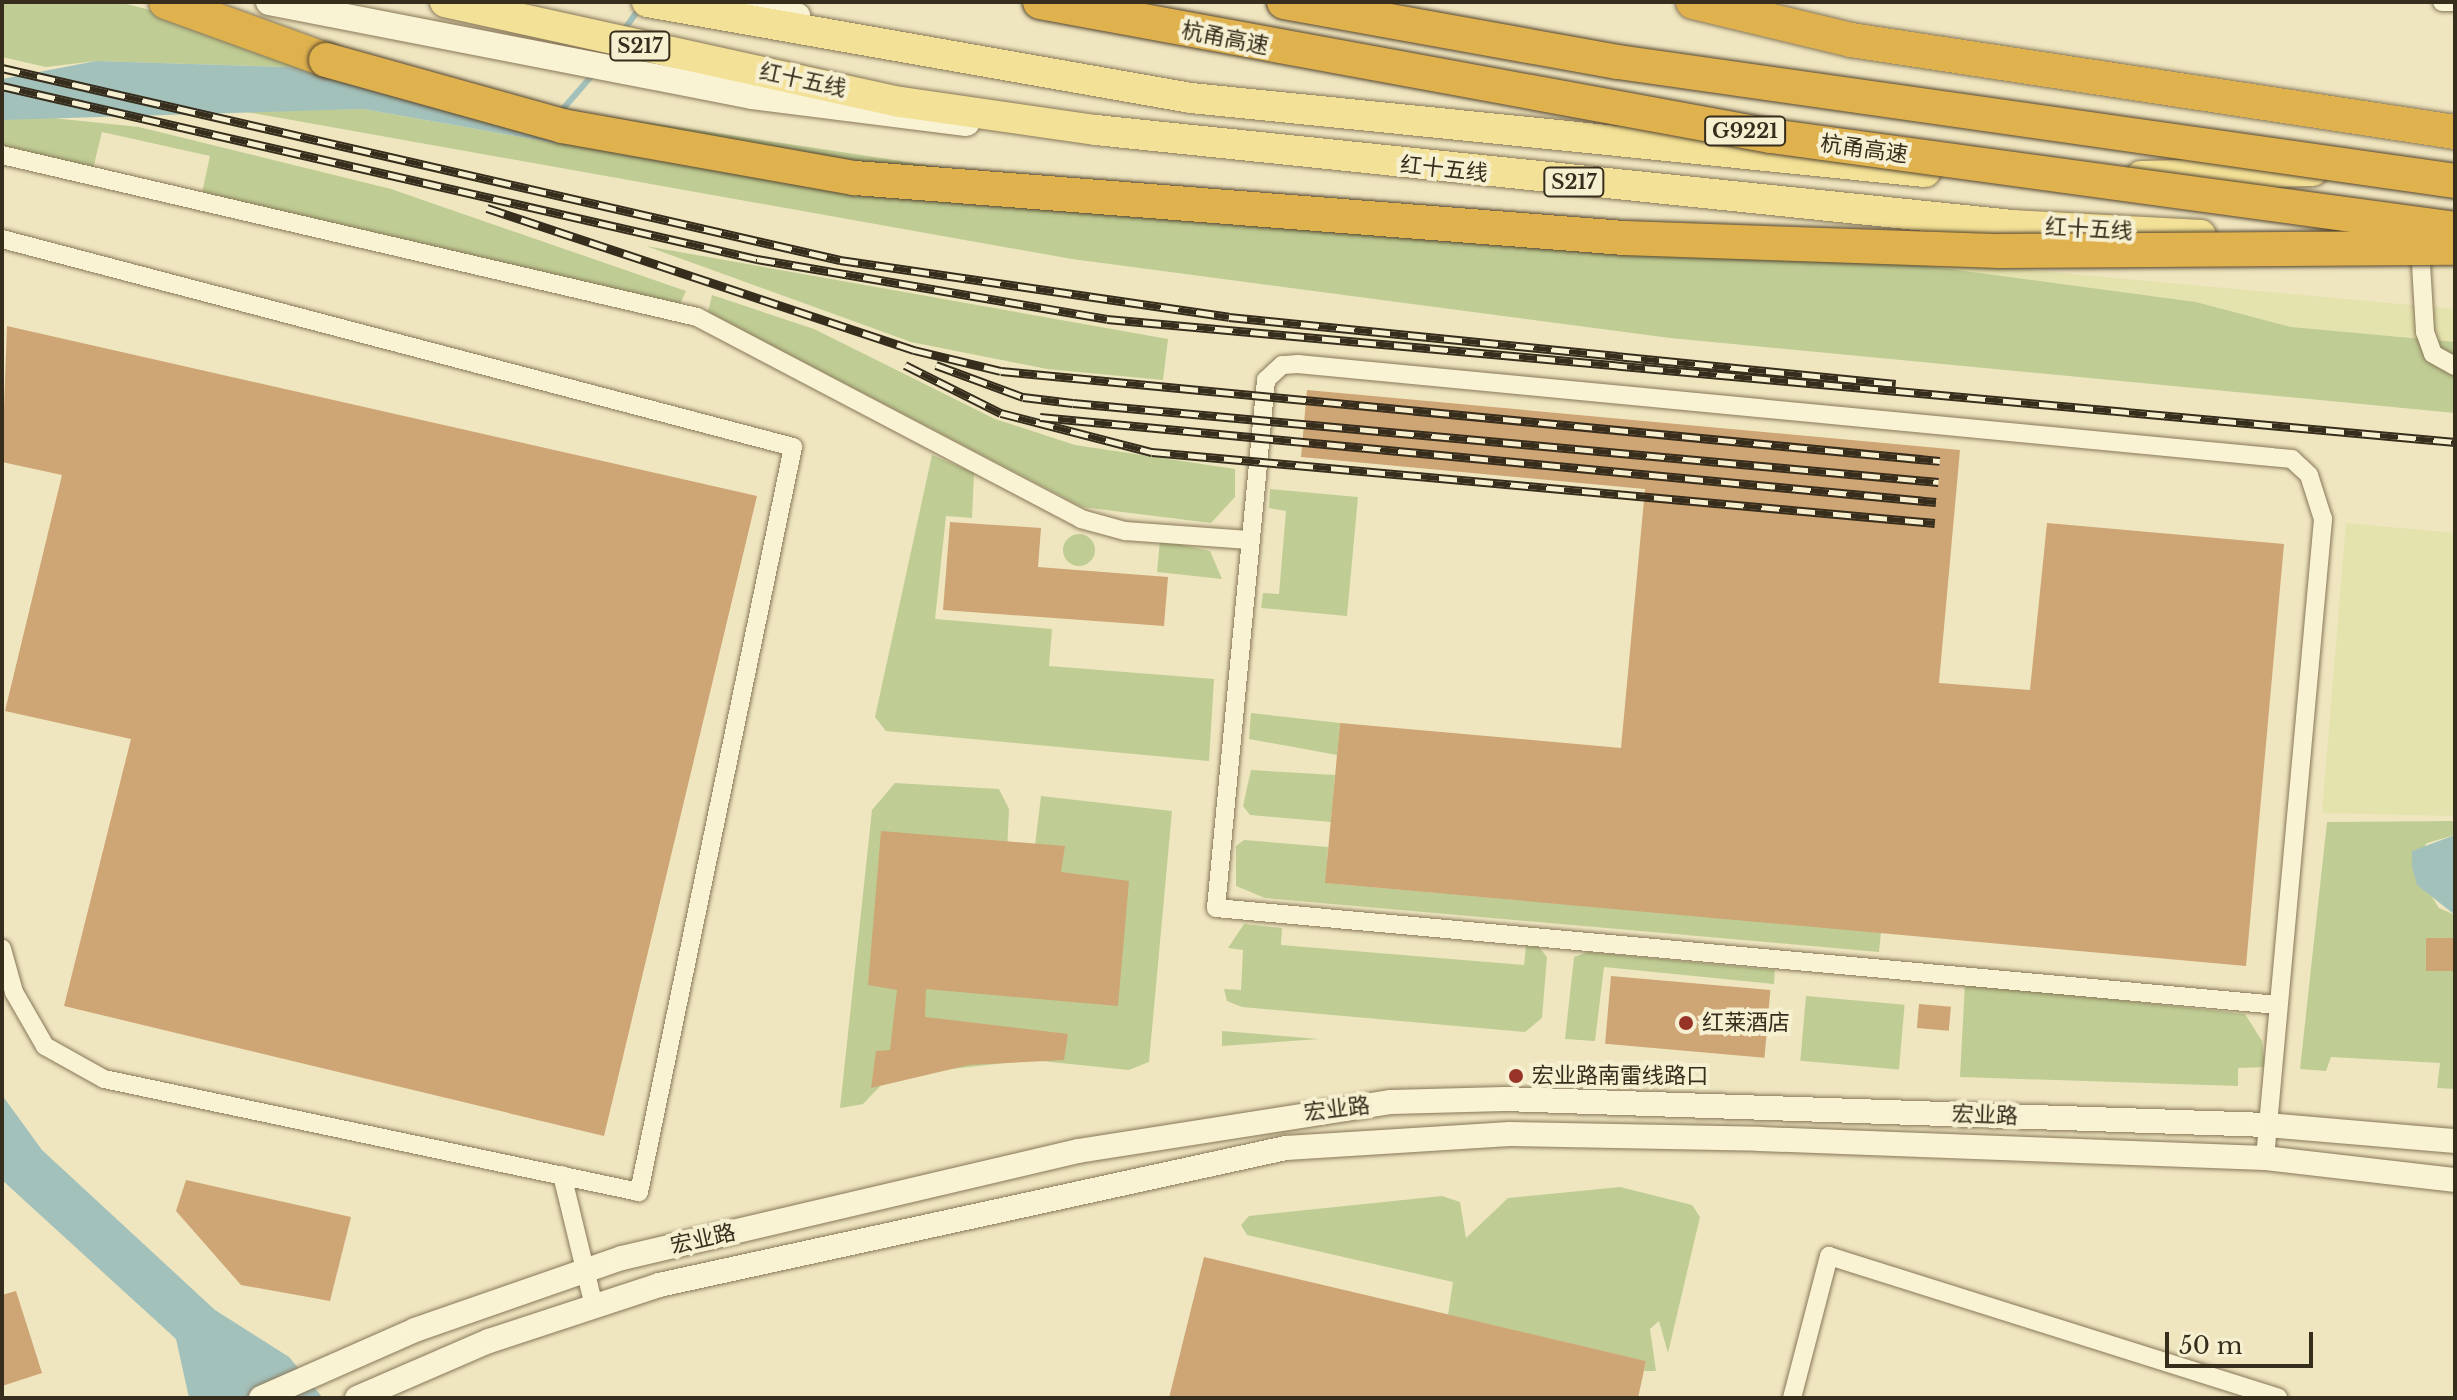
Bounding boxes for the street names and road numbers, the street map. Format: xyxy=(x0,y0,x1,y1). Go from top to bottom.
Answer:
street label: 杭甬高速 xyxy=(1179,17,1271,59)
road number: S217 xyxy=(608,30,672,62)
street label: 红十五线 xyxy=(757,58,849,102)
road number: G9221 xyxy=(1703,115,1787,147)
street label: 杭甬高速 xyxy=(1819,130,1909,168)
street label: 红十五线 xyxy=(1399,151,1489,187)
road number: S217 xyxy=(1542,166,1606,198)
street label: 红十五线 xyxy=(2044,214,2134,244)
street label: 宏业路 xyxy=(1303,1092,1371,1126)
street label: 宏业路 xyxy=(1952,1101,2018,1129)
street label: 宏业路 xyxy=(668,1219,738,1259)

